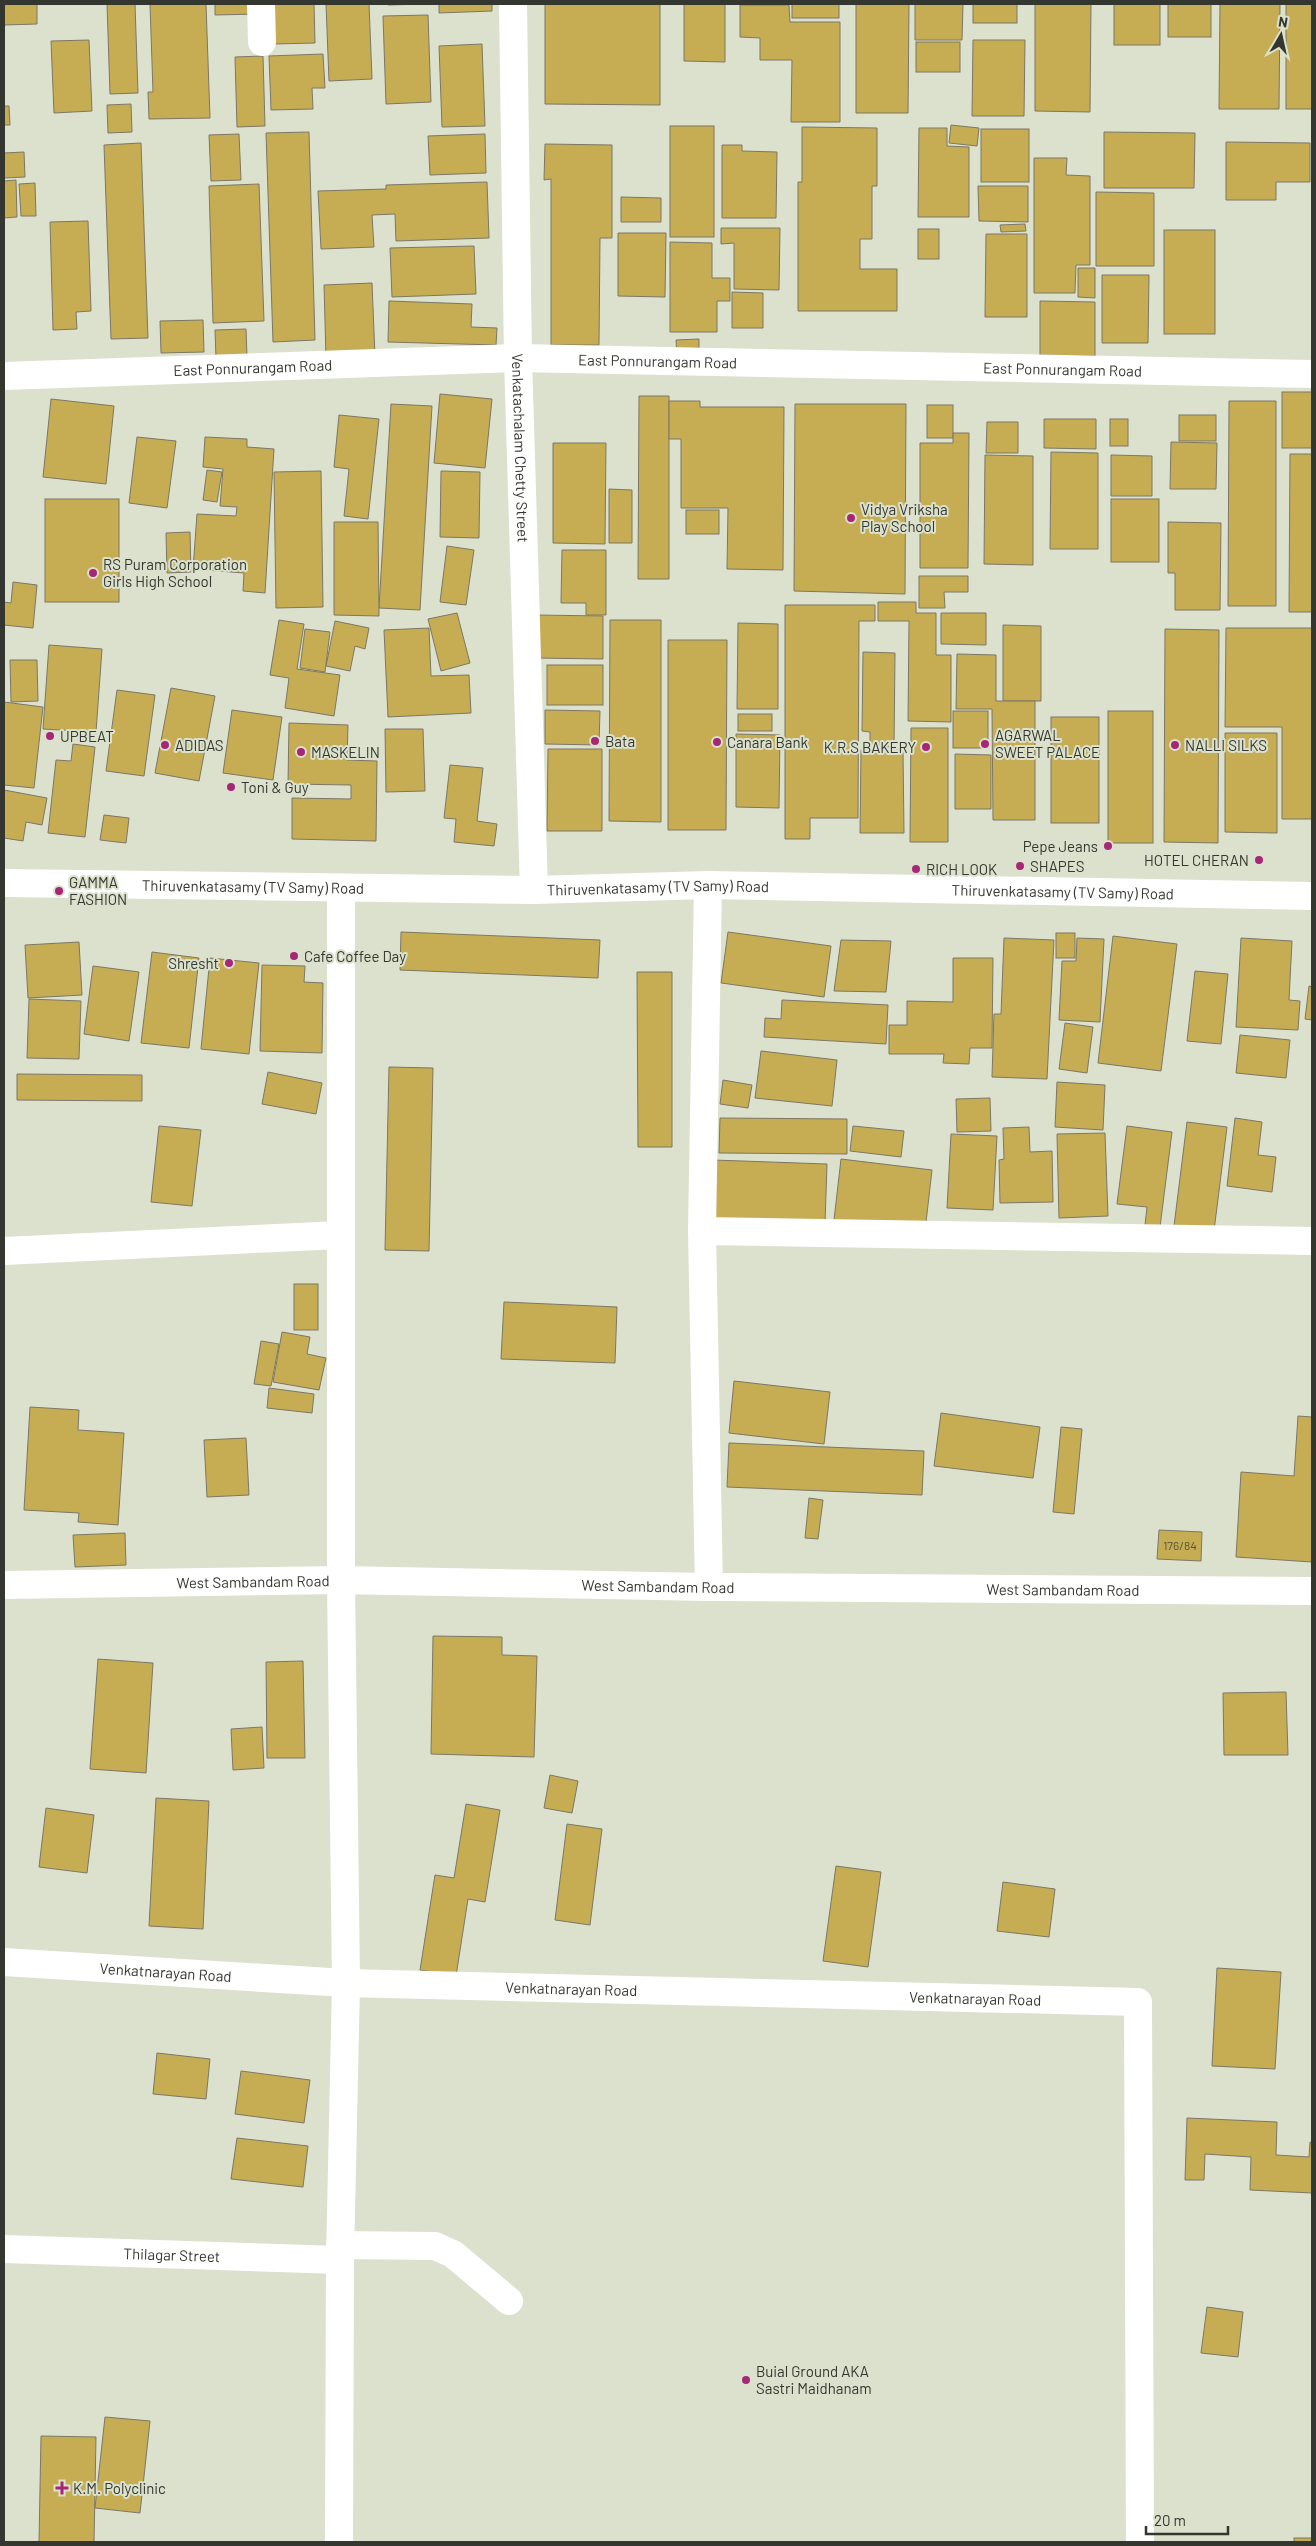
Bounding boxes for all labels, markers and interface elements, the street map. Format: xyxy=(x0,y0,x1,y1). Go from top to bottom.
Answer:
north arrow xyxy=(1256,10,1306,60)
text: N xyxy=(1277,13,1289,31)
street label: East Ponnurangam Road xyxy=(578,350,737,371)
street label: Venkatachalam Chetty Street xyxy=(509,353,533,543)
street label: East Ponnurangam Road xyxy=(173,356,333,379)
street label: East Ponnurangam Road xyxy=(983,358,1142,380)
place label: Vidya Vriksha Play School xyxy=(861,500,948,535)
marker: Vidya Vriksha Play School xyxy=(845,512,857,524)
place label: RS Puram Corporation Girls High School xyxy=(103,555,247,590)
marker: RS Puram Corporation Girls High School xyxy=(87,567,99,579)
place label: AGARWAL SWEET PALACE xyxy=(995,726,1100,761)
place label: UPBEAT xyxy=(60,727,114,745)
marker: UPBEAT xyxy=(44,730,56,742)
place label: Bata xyxy=(605,732,635,750)
place label: Canara Bank xyxy=(727,733,809,751)
marker: Bata xyxy=(589,735,601,747)
place label: ADIDAS xyxy=(175,736,224,754)
marker: Canara Bank xyxy=(711,736,723,748)
place label: NALLI SILKS xyxy=(1185,736,1267,754)
place label: K.R.S BAKERY xyxy=(824,738,916,756)
marker: AGARWAL SWEET PALACE xyxy=(979,738,991,750)
marker: ADIDAS xyxy=(159,739,171,751)
marker: NALLI SILKS xyxy=(1169,739,1181,751)
marker: K.R.S BAKERY xyxy=(920,741,932,753)
place label: MASKELIN xyxy=(311,743,380,761)
marker: MASKELIN xyxy=(295,746,307,758)
place label: Toni & Guy xyxy=(241,778,309,796)
marker: Toni & Guy xyxy=(225,781,237,793)
place label: Pepe Jeans xyxy=(1023,837,1098,855)
marker: Pepe Jeans xyxy=(1102,840,1114,852)
place label: HOTEL CHERAN xyxy=(1144,851,1249,869)
marker: HOTEL CHERAN xyxy=(1253,854,1265,866)
place label: SHAPES xyxy=(1030,857,1085,875)
place label: RICH LOOK xyxy=(926,860,997,878)
marker: SHAPES xyxy=(1014,860,1026,872)
marker: RICH LOOK xyxy=(910,863,922,875)
place label: GAMMA FASHION xyxy=(69,873,127,908)
street label: Thiruvenkatasamy (TV Samy) Road xyxy=(142,876,364,897)
street label: Thiruvenkatasamy (TV Samy) Road xyxy=(547,876,769,899)
street label: Thiruvenkatasamy (TV Samy) Road xyxy=(952,880,1174,902)
marker: GAMMA FASHION xyxy=(53,885,65,897)
place label: Cafe Coffee Day xyxy=(304,947,406,965)
marker: Cafe Coffee Day xyxy=(288,950,300,962)
place label: Shresht xyxy=(168,954,219,972)
marker: Shresht xyxy=(223,957,235,969)
house number: 176/84 xyxy=(1163,1538,1197,1552)
street label: West Sambandam Road xyxy=(176,1571,330,1591)
street label: West Sambandam Road xyxy=(581,1576,735,1596)
street label: West Sambandam Road xyxy=(986,1580,1140,1599)
street label: Venkatnarayan Road xyxy=(99,1959,232,1985)
street label: Venkatnarayan Road xyxy=(505,1978,638,1999)
street label: Venkatnarayan Road xyxy=(909,1988,1041,2009)
street label: Thilagar Street xyxy=(123,2244,221,2265)
place label: Buial Ground AKA Sastri Maidhanam xyxy=(756,2362,872,2397)
marker: Buial Ground AKA Sastri Maidhanam xyxy=(740,2374,752,2386)
place label: K.M. Polyclinic xyxy=(73,2479,166,2497)
marker: K.M. Polyclinic xyxy=(55,2481,69,2495)
scale bar xyxy=(1146,2504,1228,2536)
text: 20 m xyxy=(1154,2511,1186,2529)

